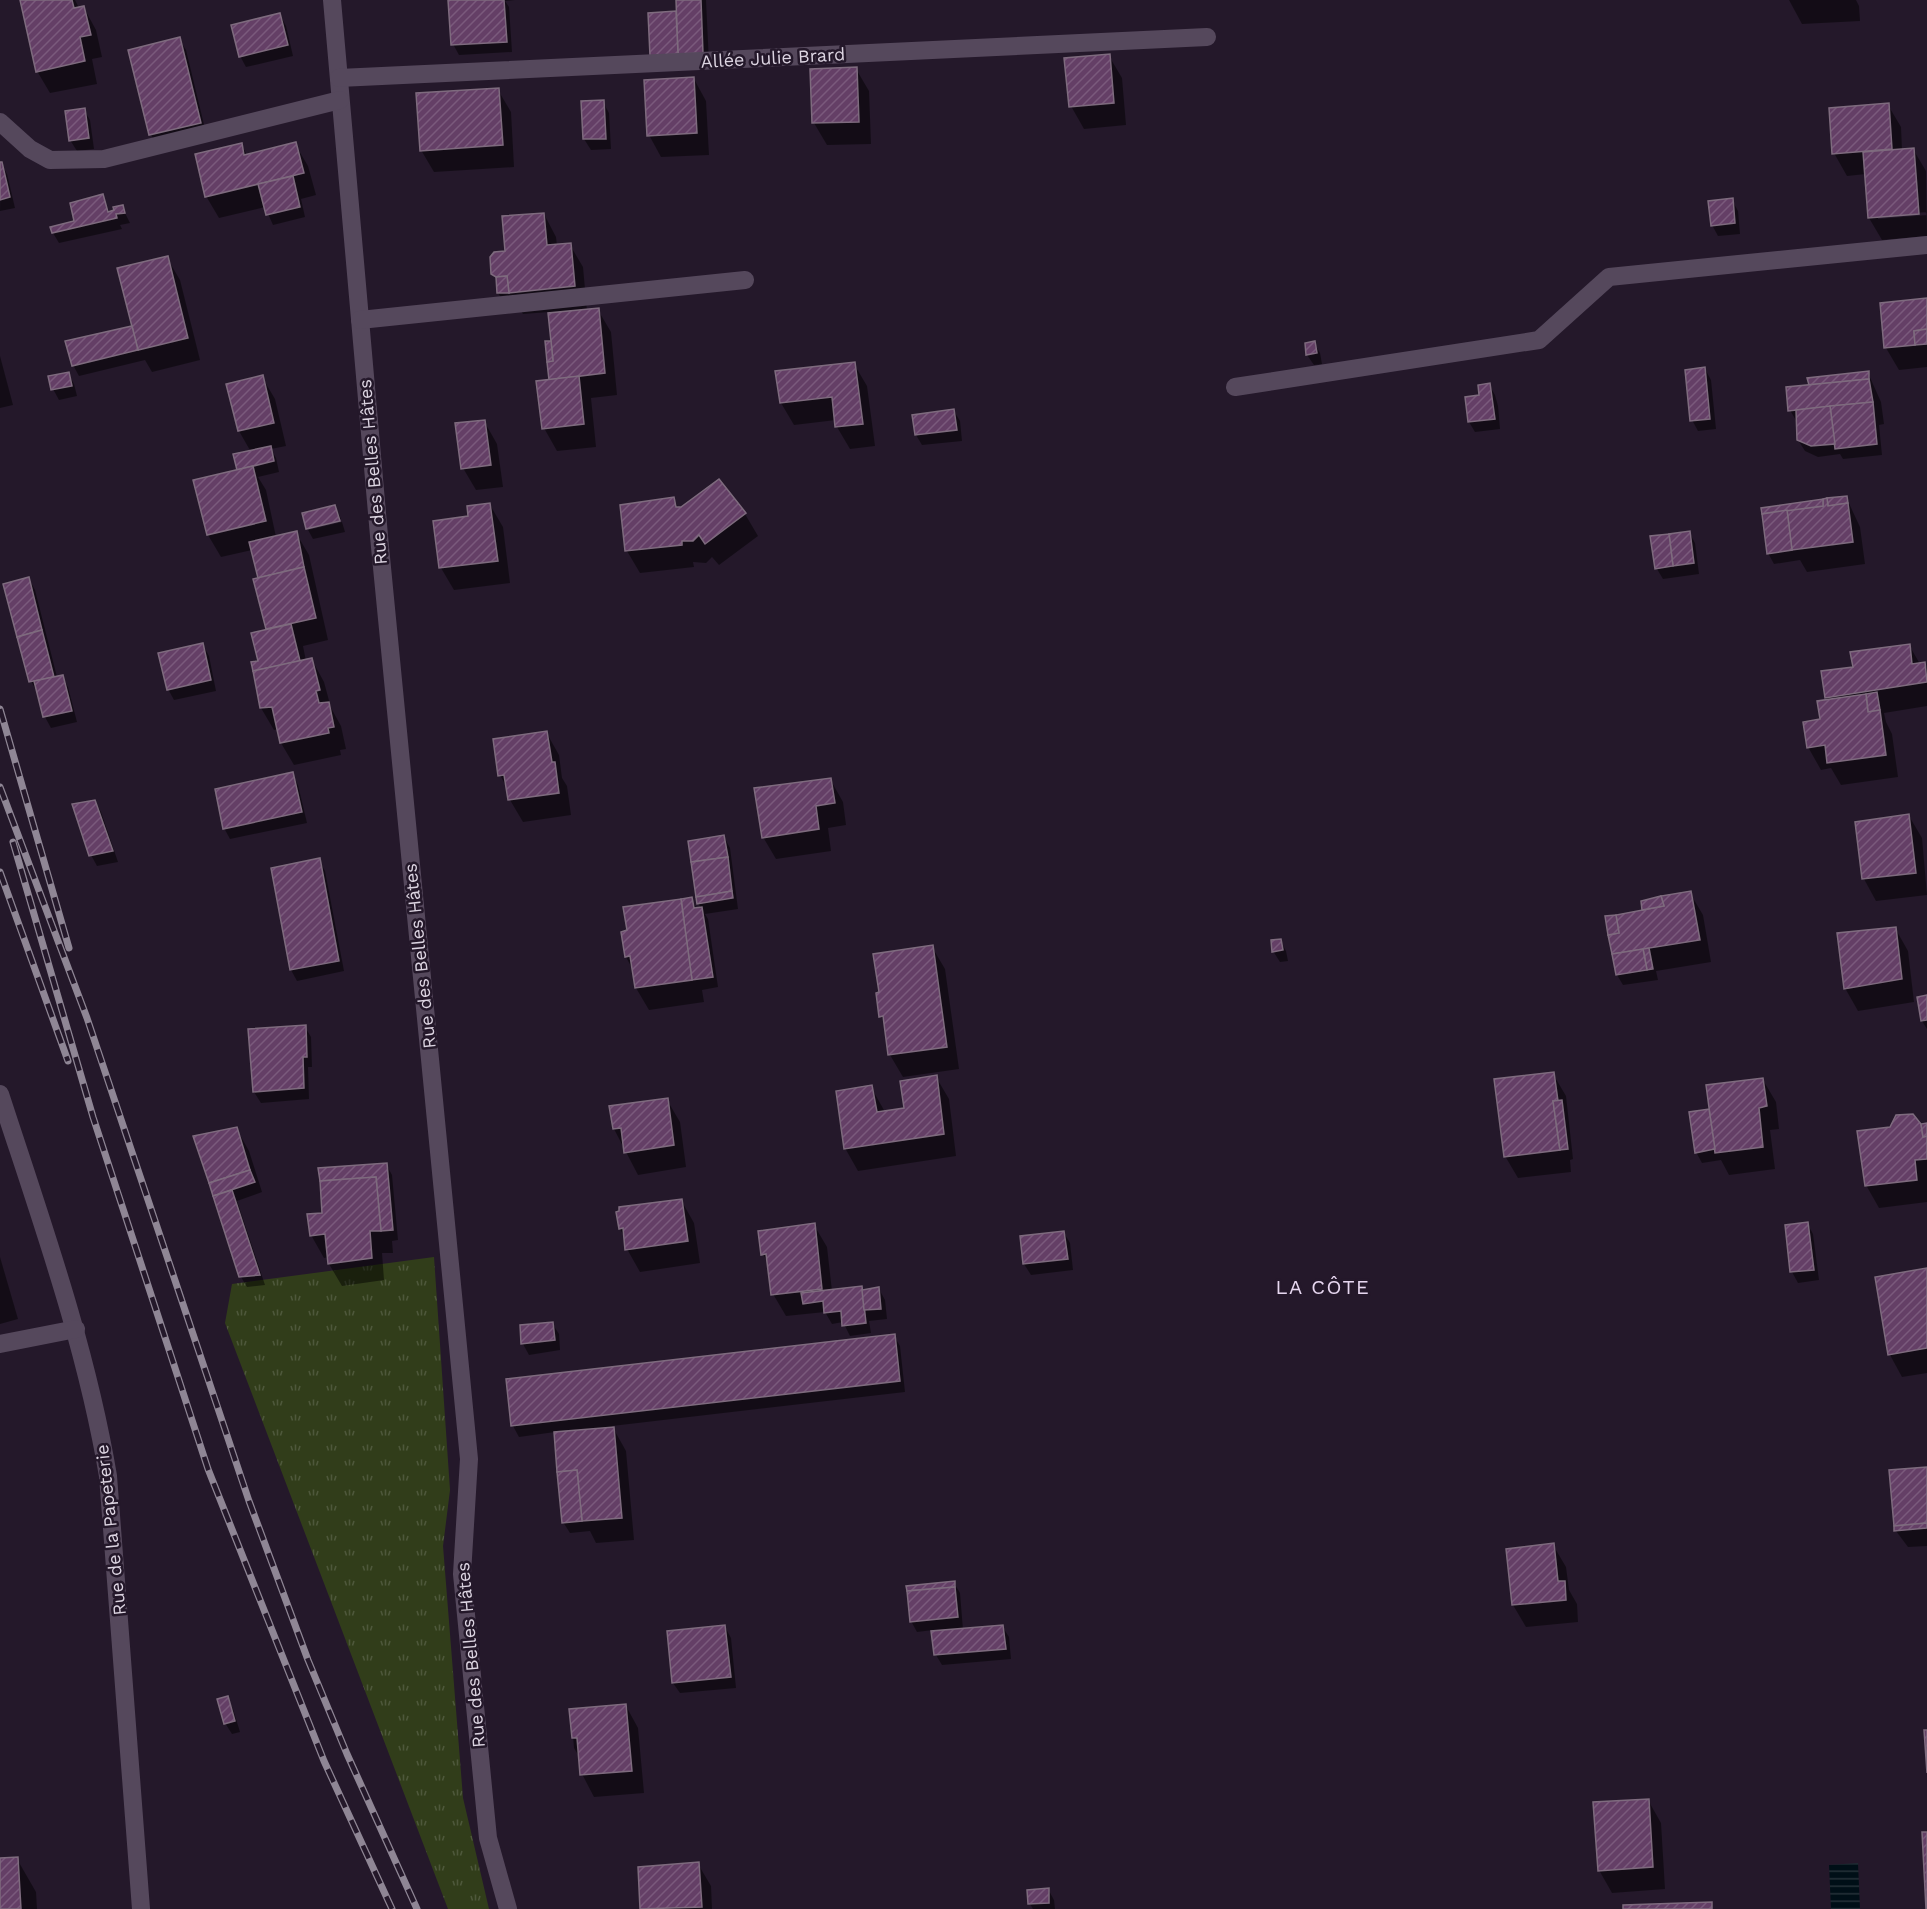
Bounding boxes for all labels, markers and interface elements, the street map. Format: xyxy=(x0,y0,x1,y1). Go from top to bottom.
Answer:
street label: Allée Julie Brard xyxy=(700,43,846,72)
street label: Rue des Belles Hâtes xyxy=(354,378,391,566)
street label: Rue des Belles Hâtes xyxy=(399,862,440,1050)
district label: LA CÔTE xyxy=(1276,1275,1370,1299)
street label: Rue de la Papeterie xyxy=(91,1444,130,1617)
street label: Rue des Belles Hâtes xyxy=(452,1561,489,1749)

